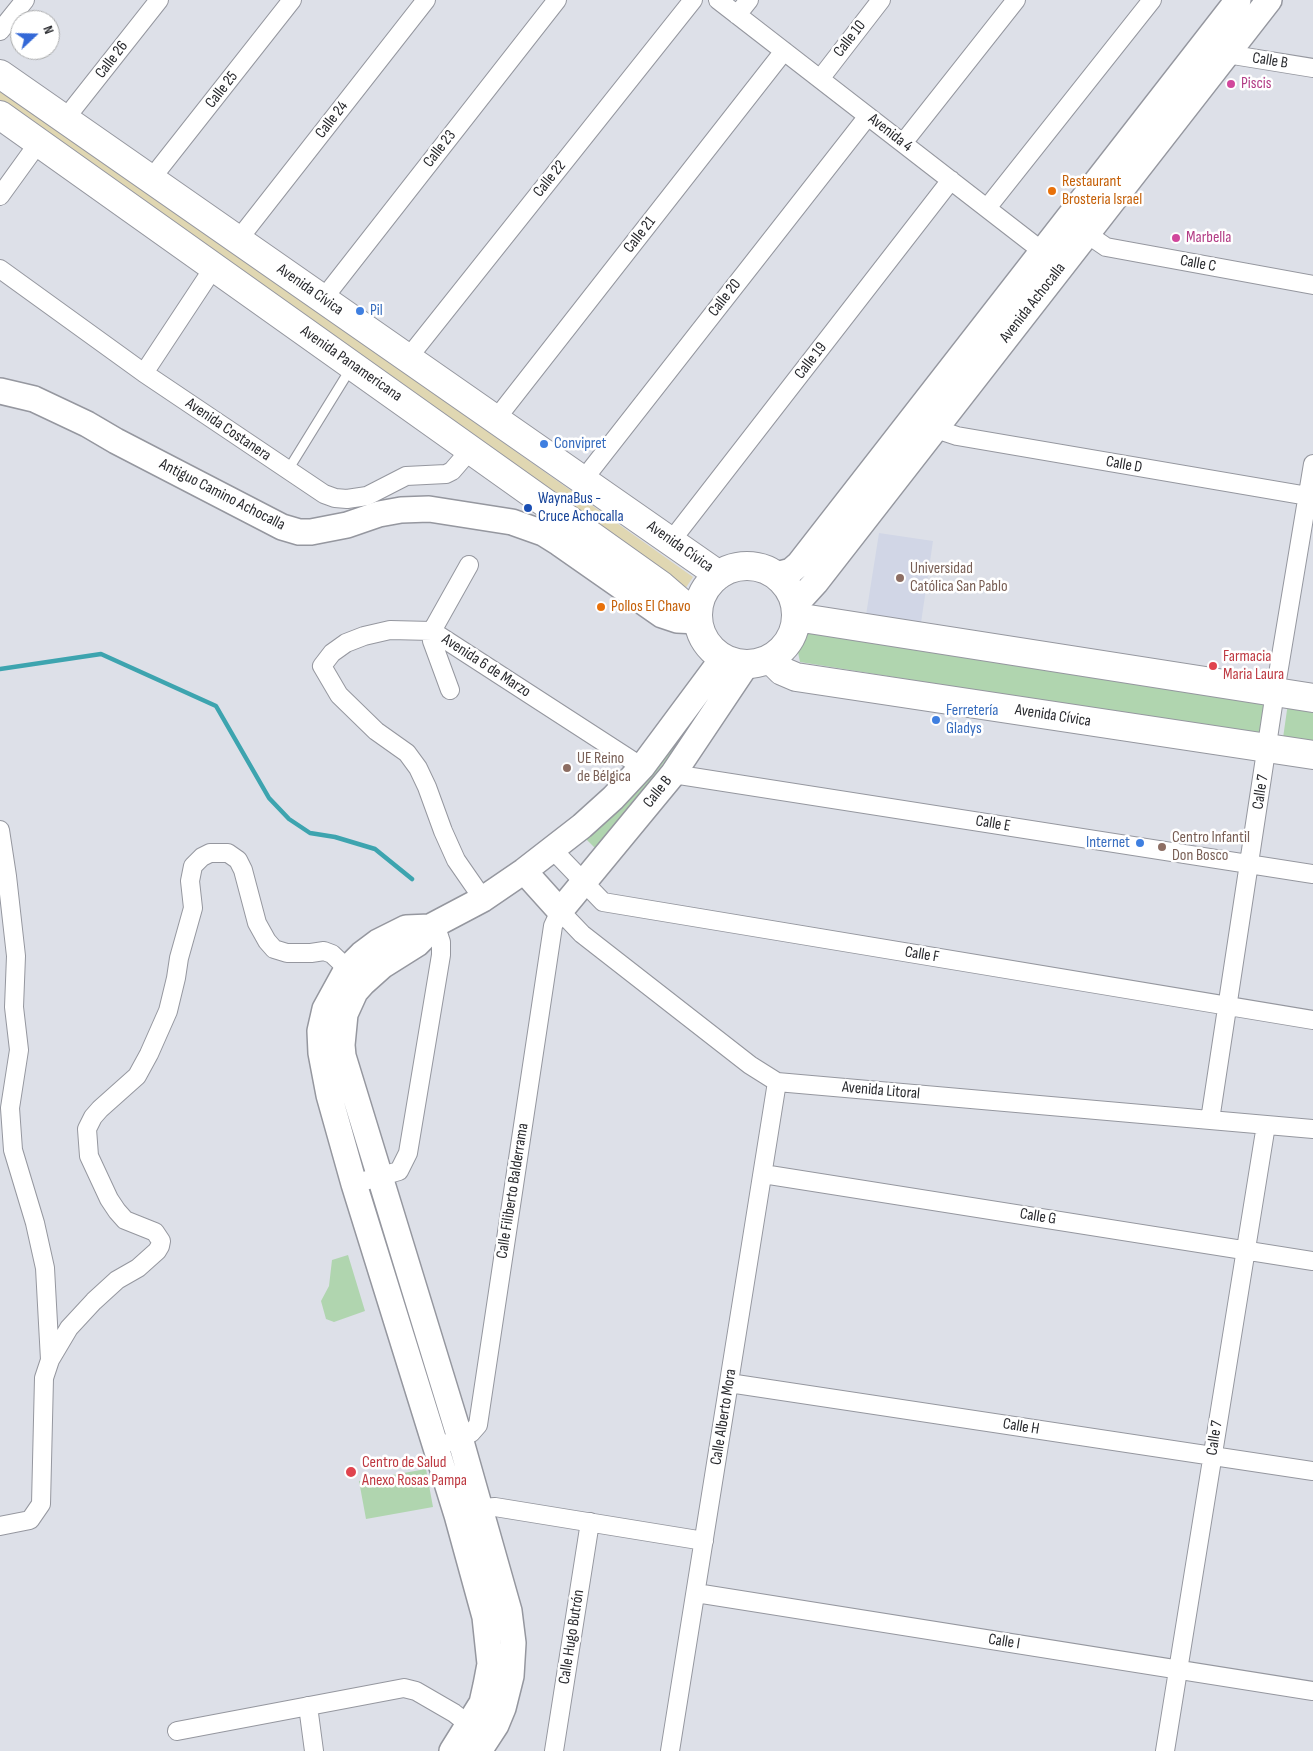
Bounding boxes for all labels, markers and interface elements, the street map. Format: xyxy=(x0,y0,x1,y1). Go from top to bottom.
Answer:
north arrow xyxy=(10,10,60,60)
street label: Calle 10 xyxy=(830,17,870,61)
text: N xyxy=(39,23,58,36)
street label: Calle 26 xyxy=(91,37,133,83)
street label: Calle B xyxy=(1251,49,1289,73)
street label: Calle 25 xyxy=(202,68,242,112)
place label: Piscis xyxy=(1241,74,1272,94)
marker: Piscis xyxy=(1225,78,1237,90)
street label: Calle 24 xyxy=(312,98,352,142)
street label: Avenida 4 xyxy=(864,110,916,156)
street label: Calle 23 xyxy=(420,127,460,171)
street label: Calle 22 xyxy=(529,157,571,201)
place label: Restaurant Brosteria Israel xyxy=(1062,172,1142,210)
marker: Restaurant Brosteria Israel xyxy=(1046,185,1058,197)
street label: Calle 21 xyxy=(620,213,660,257)
place label: Marbella xyxy=(1186,228,1231,248)
marker: Marbella xyxy=(1170,232,1182,244)
street label: Calle C xyxy=(1178,251,1218,277)
street label: Avenida Achocalla xyxy=(996,259,1070,347)
street label: Avenida Cívica xyxy=(273,260,347,320)
street label: Calle 20 xyxy=(704,275,746,321)
place label: Pil xyxy=(370,301,383,321)
marker: Pil xyxy=(354,305,366,317)
street label: Avenida Panamericana xyxy=(296,322,406,406)
street label: Calle 19 xyxy=(791,339,831,383)
street label: Avenida Costanera xyxy=(182,394,274,466)
place label: Convipret xyxy=(554,434,606,454)
marker: Convipret xyxy=(538,438,550,450)
street label: Calle D xyxy=(1104,452,1144,478)
street label: Antiguo Camino Achocalla xyxy=(156,455,288,535)
place label: WaynaBus - Cruce Achocalla xyxy=(538,489,624,527)
marker: WaynaBus - Cruce Achocalla xyxy=(522,502,534,514)
street label: Avenida Cívica xyxy=(643,517,717,577)
place label: Universidad Católica San Pablo xyxy=(910,559,1008,597)
marker: Universidad Católica San Pablo xyxy=(894,572,906,584)
place label: Pollos El Chavo xyxy=(611,597,691,617)
marker: Pollos El Chavo xyxy=(595,601,607,613)
street label: Avenida 6 de Marzo xyxy=(438,630,534,702)
place label: Farmacia Maria Laura xyxy=(1223,647,1284,685)
marker: Farmacia Maria Laura xyxy=(1207,660,1219,672)
place label: Ferretería Gladys xyxy=(946,701,998,739)
street label: Avenida Cívica xyxy=(1014,701,1092,731)
marker: Ferretería Gladys xyxy=(930,714,942,726)
place label: UE Reino de Bélgica xyxy=(577,749,631,787)
marker: UE Reino de Bélgica xyxy=(561,762,573,774)
street label: Calle B xyxy=(639,772,677,812)
street label: Calle 7 xyxy=(1249,773,1273,811)
street label: Calle E xyxy=(974,812,1012,836)
place label: Centro Infantil Don Bosco xyxy=(1172,828,1250,866)
place label: Internet xyxy=(1086,833,1130,853)
marker: Internet xyxy=(1134,837,1146,849)
marker: Centro Infantil Don Bosco xyxy=(1156,841,1168,853)
street label: Calle F xyxy=(903,943,941,967)
street label: Avenida Litoral xyxy=(841,1078,921,1104)
street label: Calle Filiberto Balderrama xyxy=(493,1122,533,1260)
street label: Calle G xyxy=(1018,1205,1058,1229)
street label: Calle Alberto Mora xyxy=(707,1368,741,1466)
street label: Calle H xyxy=(1001,1415,1041,1439)
street label: Calle 7 xyxy=(1203,1419,1227,1457)
place label: Centro de Salud Anexo Rosas Pampa xyxy=(362,1453,467,1491)
marker: Centro de Salud Anexo Rosas Pampa xyxy=(344,1465,358,1479)
street label: Calle Hugo Butrón xyxy=(555,1588,589,1686)
street label: Calle I xyxy=(987,1630,1021,1654)

